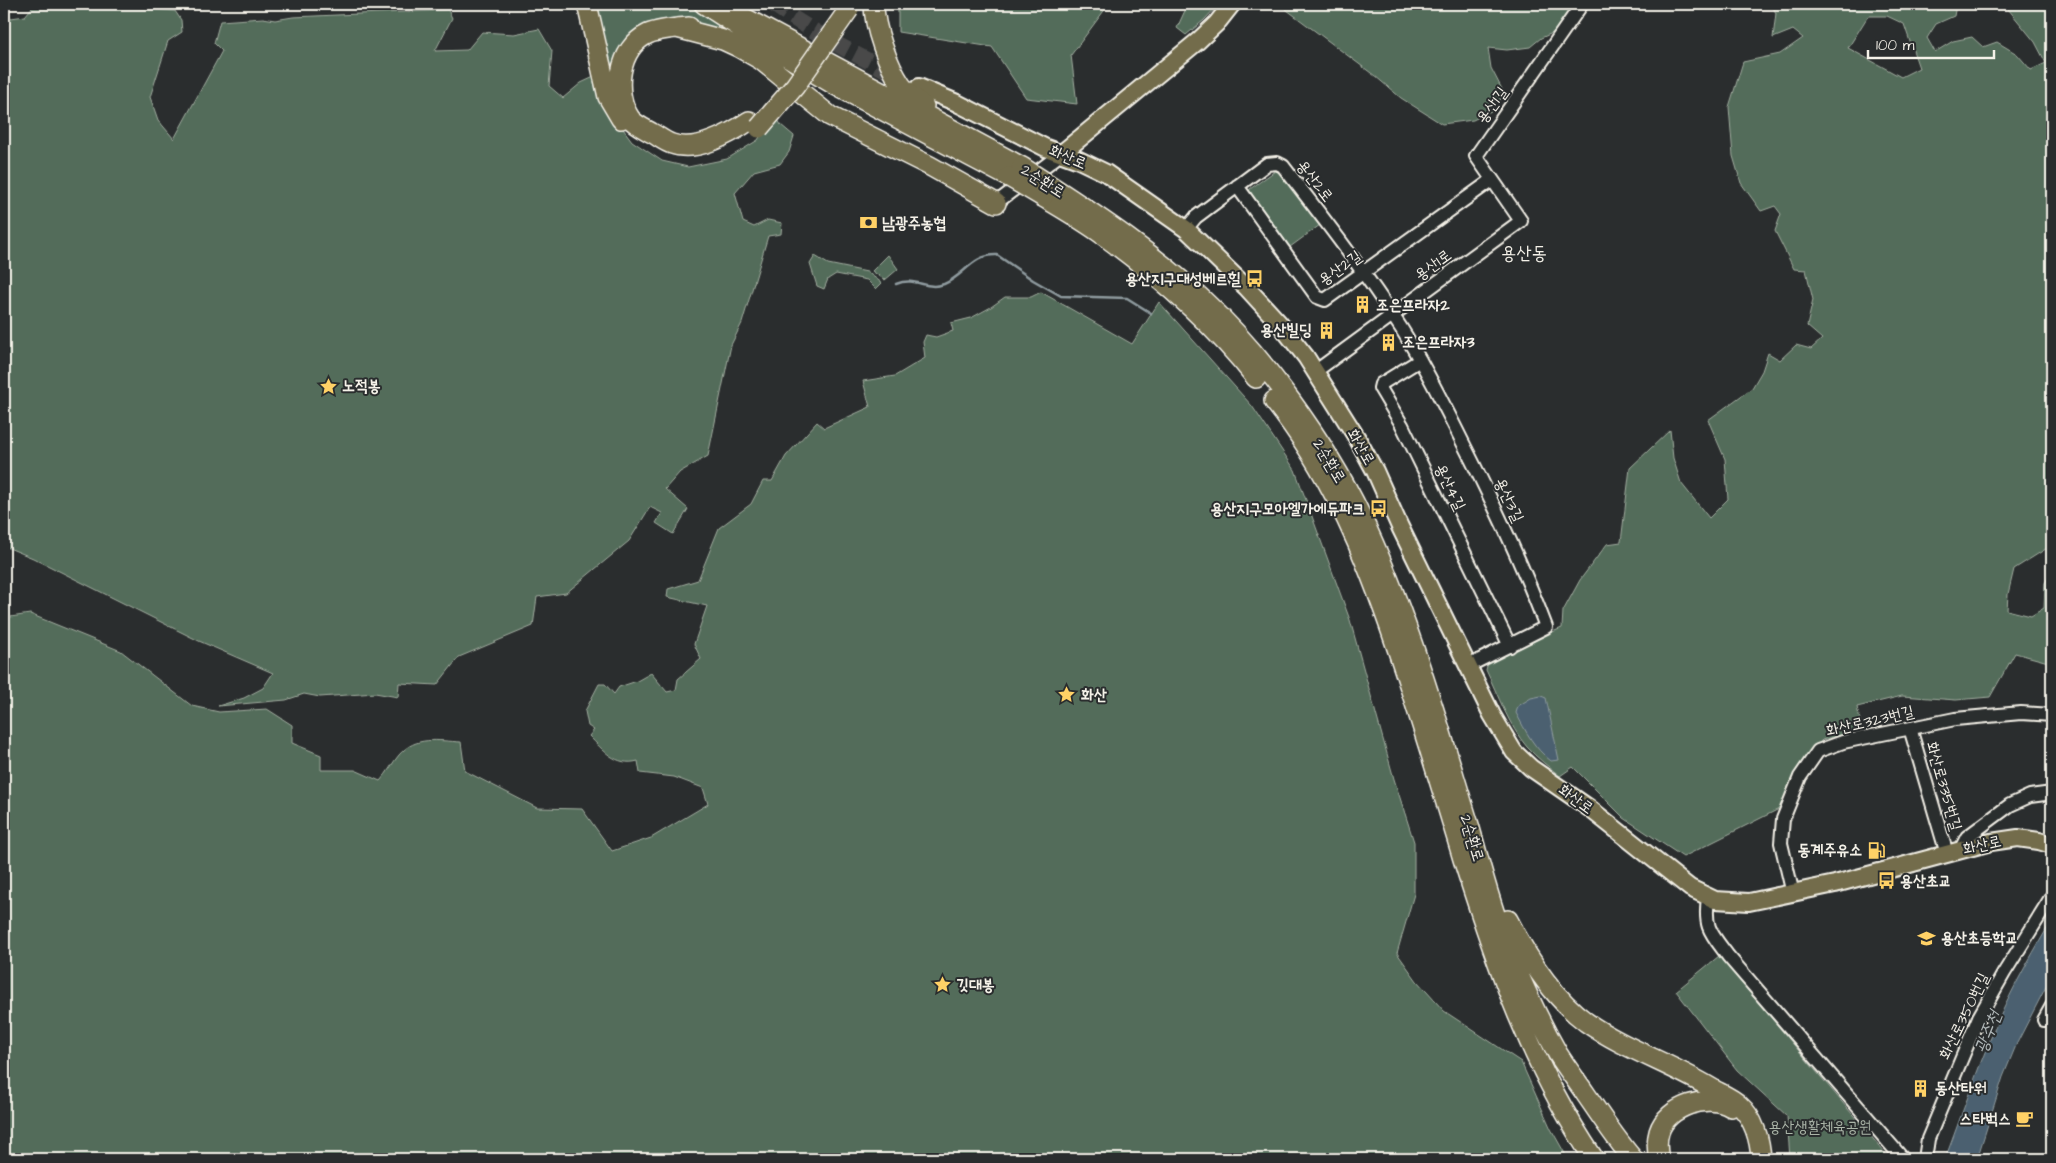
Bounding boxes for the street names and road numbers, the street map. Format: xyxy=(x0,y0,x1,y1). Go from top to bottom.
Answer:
street label: 용산1길 xyxy=(1471,82,1513,128)
street label: 화산로 xyxy=(1046,139,1090,175)
street label: 용산2로 xyxy=(1292,155,1338,207)
street label: 2순환로 xyxy=(1017,159,1069,203)
street label: 용산1로 xyxy=(1410,244,1456,286)
street label: 용산2길 xyxy=(1314,245,1366,291)
street label: 화산로 xyxy=(1342,425,1380,469)
street label: 2순환로 xyxy=(1307,435,1351,487)
street label: 용산4길 xyxy=(1429,460,1471,514)
street label: 용산3길 xyxy=(1489,474,1529,526)
street label: 화산로323번길 xyxy=(1824,700,1916,742)
street label: 화산로335번길 xyxy=(1921,739,1967,833)
street label: 화산로 xyxy=(1554,779,1598,819)
street label: 2순환로 xyxy=(1454,812,1490,864)
street label: 화산로 xyxy=(1961,830,2003,860)
street label: 화산로350번길 xyxy=(1934,969,1995,1063)

